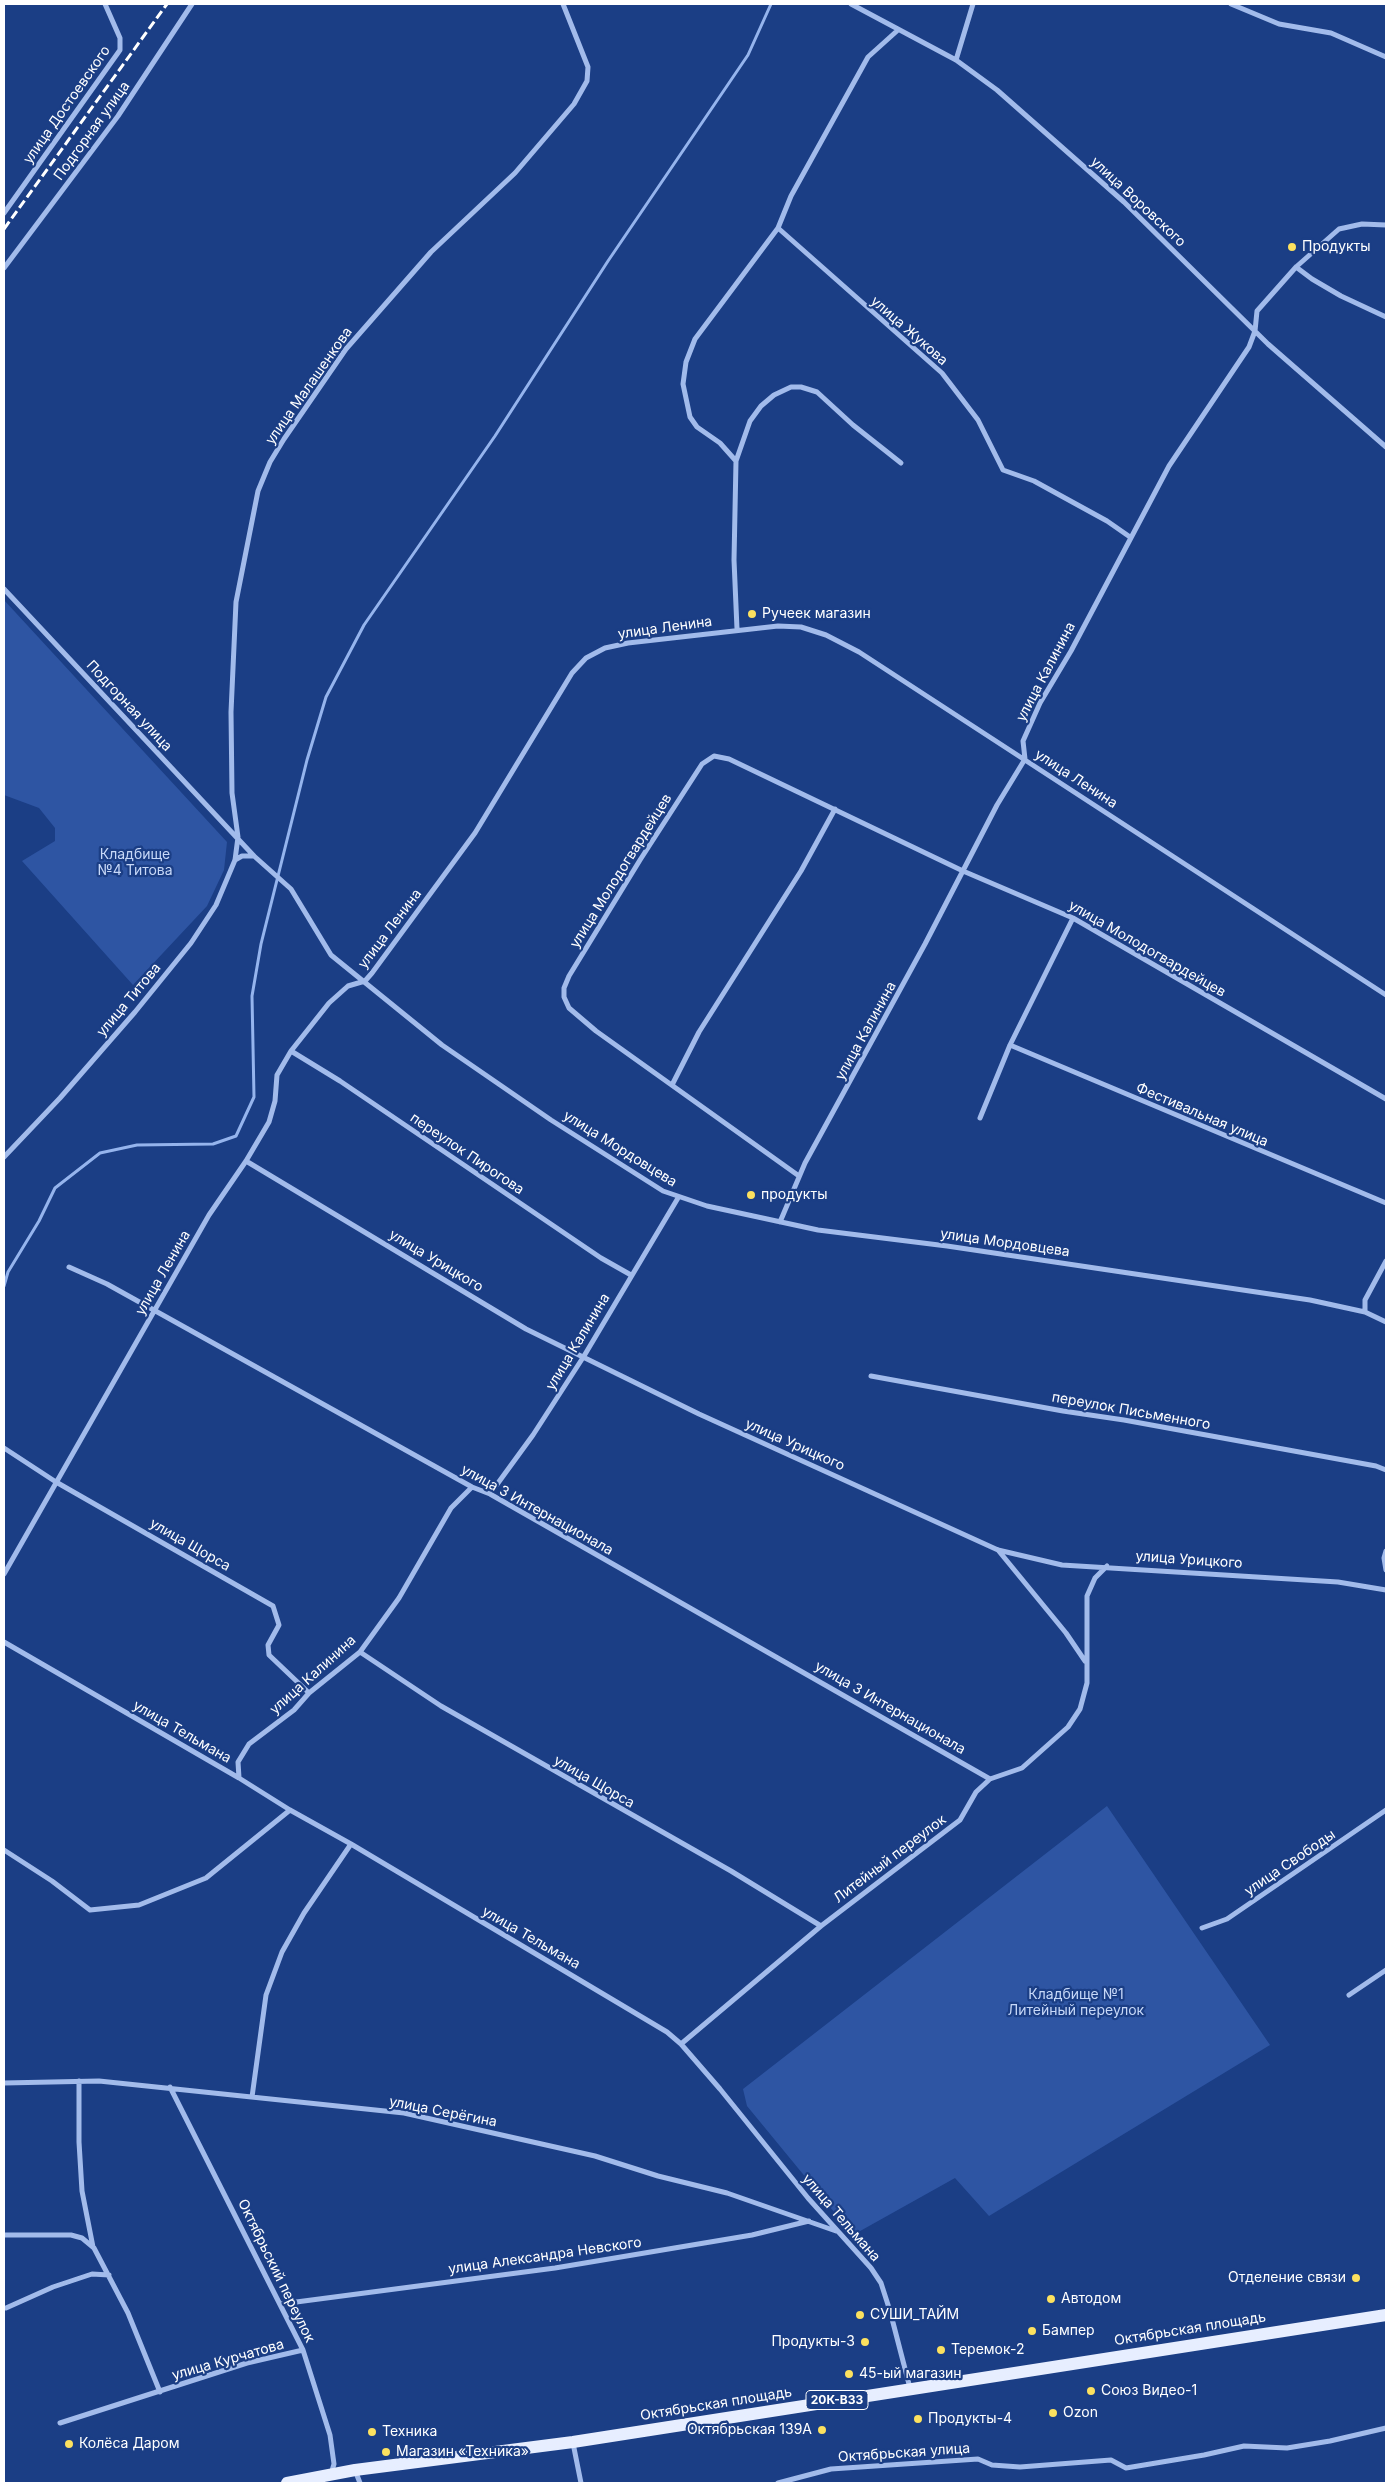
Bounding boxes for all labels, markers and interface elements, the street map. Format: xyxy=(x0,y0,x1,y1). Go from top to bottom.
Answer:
street label: улица Достоевского xyxy=(20,43,114,167)
street label: Подгорная улица xyxy=(51,78,133,184)
street label: улица Воровского xyxy=(1087,154,1189,250)
place label: Продукты xyxy=(1302,239,1371,255)
marker: Продукты xyxy=(1286,241,1298,253)
street label: улица Жукова xyxy=(867,293,951,369)
street label: улица Малашенкова xyxy=(262,324,356,448)
place label: Ручеек магазин xyxy=(762,606,871,622)
marker: Ручеек магазин xyxy=(746,608,758,620)
street label: улица Ленина xyxy=(617,613,713,643)
street label: улица Калинина xyxy=(1013,619,1079,725)
street label: Подгорная улица xyxy=(83,657,175,755)
street label: улица Ленина xyxy=(1032,746,1120,812)
street label: улица Молодогвардейцев xyxy=(567,791,675,951)
park label: Кладбище №4 Титова xyxy=(97,847,173,880)
street label: улица Ленина xyxy=(355,886,425,972)
street label: улица Молодогвардейцев xyxy=(1065,897,1229,1001)
street label: улица Титова xyxy=(93,960,165,1040)
street label: улица Калинина xyxy=(832,979,900,1083)
street label: Фестивальная улица xyxy=(1133,1080,1271,1150)
street label: улица Мордовцева xyxy=(560,1107,680,1191)
street label: переулок Пирогова xyxy=(407,1110,527,1198)
place label: продукты xyxy=(761,1187,827,1203)
marker: продукты xyxy=(745,1189,757,1201)
street label: улица Урицкого xyxy=(386,1226,486,1296)
street label: улица Мордовцева xyxy=(939,1226,1071,1260)
street label: улица Ленина xyxy=(132,1228,194,1318)
street label: улица Калинина xyxy=(542,1291,614,1393)
street label: переулок Письменного xyxy=(1050,1389,1212,1433)
street label: улица Урицкого xyxy=(743,1416,847,1474)
street label: улица 3 Интернационала xyxy=(458,1461,616,1559)
street label: улица Щорса xyxy=(147,1515,233,1575)
street label: улица Урицкого xyxy=(1135,1548,1243,1572)
street label: улица Калинина xyxy=(266,1632,360,1718)
street label: улица 3 Интернационала xyxy=(812,1658,968,1758)
street label: улица Тельмана xyxy=(130,1697,234,1767)
street label: улица Щорса xyxy=(551,1752,637,1812)
street label: Литейный переулок xyxy=(830,1811,950,1907)
street label: улица Свободы xyxy=(1241,1826,1339,1900)
street label: улица Тельмана xyxy=(479,1903,583,1973)
park label: Кладбище №1 Литейный переулок xyxy=(1008,1987,1144,2020)
street label: улица Серёгина xyxy=(388,2093,498,2131)
street label: улица Тельмана xyxy=(798,2171,884,2265)
street label: Октябрьский переулок xyxy=(234,2197,318,2345)
street label: улица Александра Невского xyxy=(447,2234,643,2278)
place label: Отделение связи xyxy=(1228,2270,1346,2286)
marker: Отделение связи xyxy=(1350,2272,1362,2284)
place label: Автодом xyxy=(1061,2291,1121,2307)
marker: Автодом xyxy=(1045,2293,1057,2305)
place label: СУШИ_ТАЙМ xyxy=(870,2307,959,2323)
marker: СУШИ_ТАЙМ xyxy=(854,2309,866,2321)
street label: Октябрьская площадь xyxy=(1113,2309,1267,2349)
place label: Бампер xyxy=(1042,2323,1095,2339)
marker: Бампер xyxy=(1026,2325,1038,2337)
place label: Продукты-3 xyxy=(771,2334,855,2350)
street label: улица Курчатова xyxy=(170,2336,286,2384)
marker: Продукты-3 xyxy=(859,2336,871,2348)
place label: Теремок-2 xyxy=(951,2342,1024,2358)
marker: Теремок-2 xyxy=(935,2344,947,2356)
place label: 45-ый магазин xyxy=(859,2366,962,2382)
marker: 45-ый магазин xyxy=(843,2368,855,2380)
place label: Союз Видео-1 xyxy=(1101,2383,1197,2399)
street label: Октябрьская площадь xyxy=(639,2384,793,2424)
marker: Союз Видео-1 xyxy=(1085,2385,1097,2397)
road number: 20К-В33 xyxy=(806,2390,868,2410)
place label: Ozon xyxy=(1063,2405,1098,2421)
marker: Ozon xyxy=(1047,2407,1059,2419)
place label: Продукты-4 xyxy=(928,2411,1012,2427)
marker: Продукты-4 xyxy=(912,2413,924,2425)
place label: Октябрьская 139А xyxy=(687,2422,812,2438)
place label: Техника xyxy=(382,2424,437,2440)
marker: Октябрьская 139А xyxy=(816,2424,828,2436)
marker: Техника xyxy=(366,2426,378,2438)
place label: Колёса Даром xyxy=(79,2436,179,2452)
marker: Колёса Даром xyxy=(63,2438,75,2450)
street label: Октябрьская улица xyxy=(837,2440,971,2466)
place label: Магазин «Техника» xyxy=(396,2444,529,2460)
marker: Магазин «Техника» xyxy=(380,2446,392,2458)

